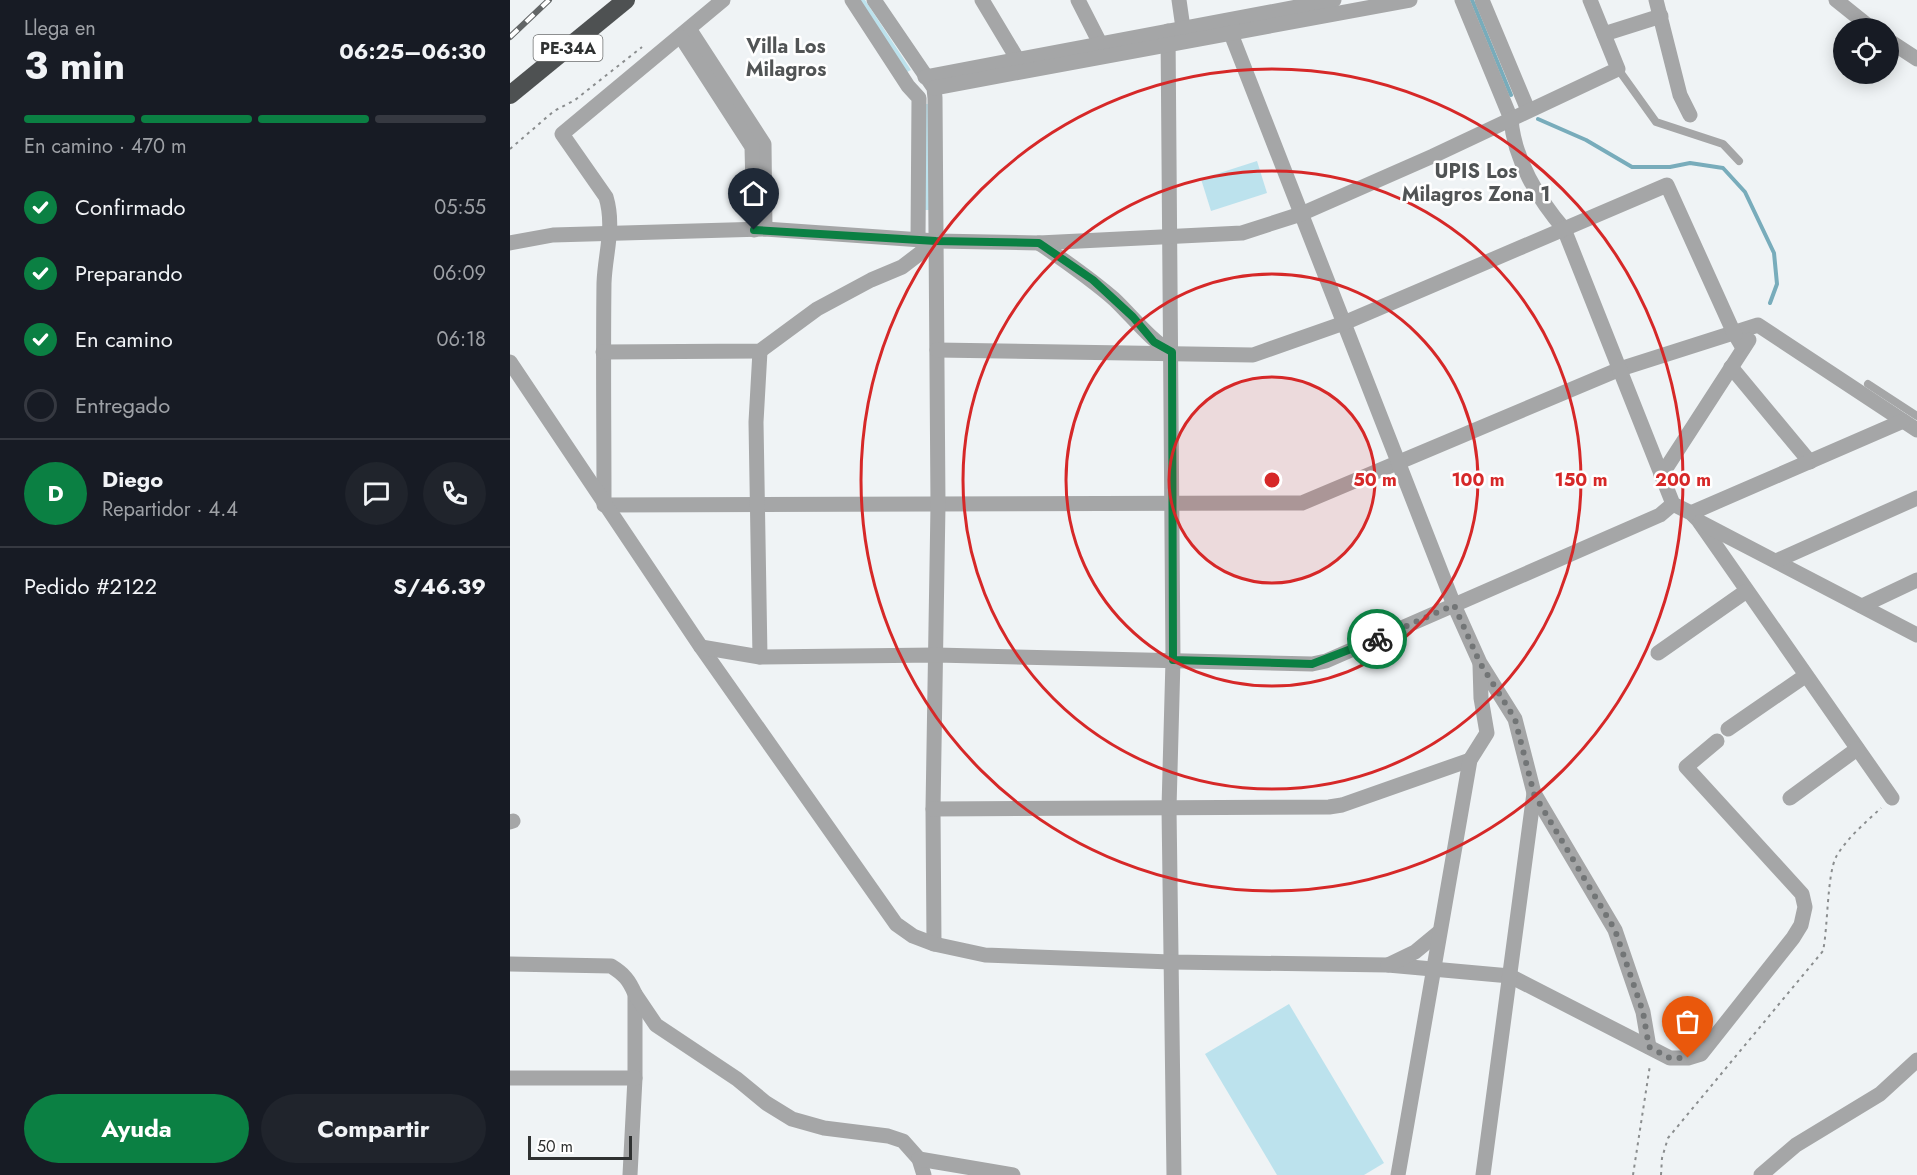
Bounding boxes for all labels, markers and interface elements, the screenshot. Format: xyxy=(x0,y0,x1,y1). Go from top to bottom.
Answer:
text: Llega en xyxy=(24,14,96,43)
map controls xyxy=(1833,18,1899,84)
button: locate xyxy=(1833,18,1899,84)
district label: Villa Los Milagros xyxy=(745,32,826,84)
text: 06:25–06:30 xyxy=(339,35,486,67)
road number: PE-34A xyxy=(533,35,602,61)
text: 3 min xyxy=(24,37,125,94)
text: En camino · 470 m xyxy=(24,132,187,161)
district label: UPIS Los Milagros Zona 1 xyxy=(1402,157,1550,209)
pin xyxy=(728,168,779,230)
icon: home xyxy=(737,177,770,210)
icon: check xyxy=(24,191,57,224)
text: Confirmado xyxy=(75,191,185,223)
text: 05:55 xyxy=(434,193,486,222)
icon: check xyxy=(24,257,57,290)
text: Preparando xyxy=(75,257,183,289)
text: 06:09 xyxy=(433,259,486,288)
icon: check xyxy=(24,323,57,356)
text: En camino xyxy=(75,323,173,355)
text: 06:18 xyxy=(437,325,486,354)
text: Entregado xyxy=(75,389,170,421)
button: chat xyxy=(345,462,408,525)
button: phone xyxy=(423,462,486,525)
text: Diego xyxy=(102,463,163,495)
text: 50 m xyxy=(1353,467,1397,493)
text: 100 m xyxy=(1451,467,1505,493)
text: 150 m xyxy=(1555,467,1607,493)
text: 200 m xyxy=(1655,467,1711,493)
centre of rings xyxy=(1262,470,1282,490)
text: D xyxy=(47,477,64,509)
text: Repartidor · 4.4 xyxy=(102,495,238,524)
text: Pedido #2122 xyxy=(24,570,157,602)
text: S/46.39 xyxy=(393,570,486,602)
courier xyxy=(1347,609,1407,669)
icon: bike xyxy=(1361,623,1394,656)
pin xyxy=(1662,996,1713,1058)
icon: bag xyxy=(1671,1005,1704,1038)
button: Ayuda xyxy=(24,1094,249,1163)
button: Compartir xyxy=(261,1094,486,1163)
scale bar xyxy=(528,1133,632,1160)
text: 50 m xyxy=(537,1135,573,1158)

